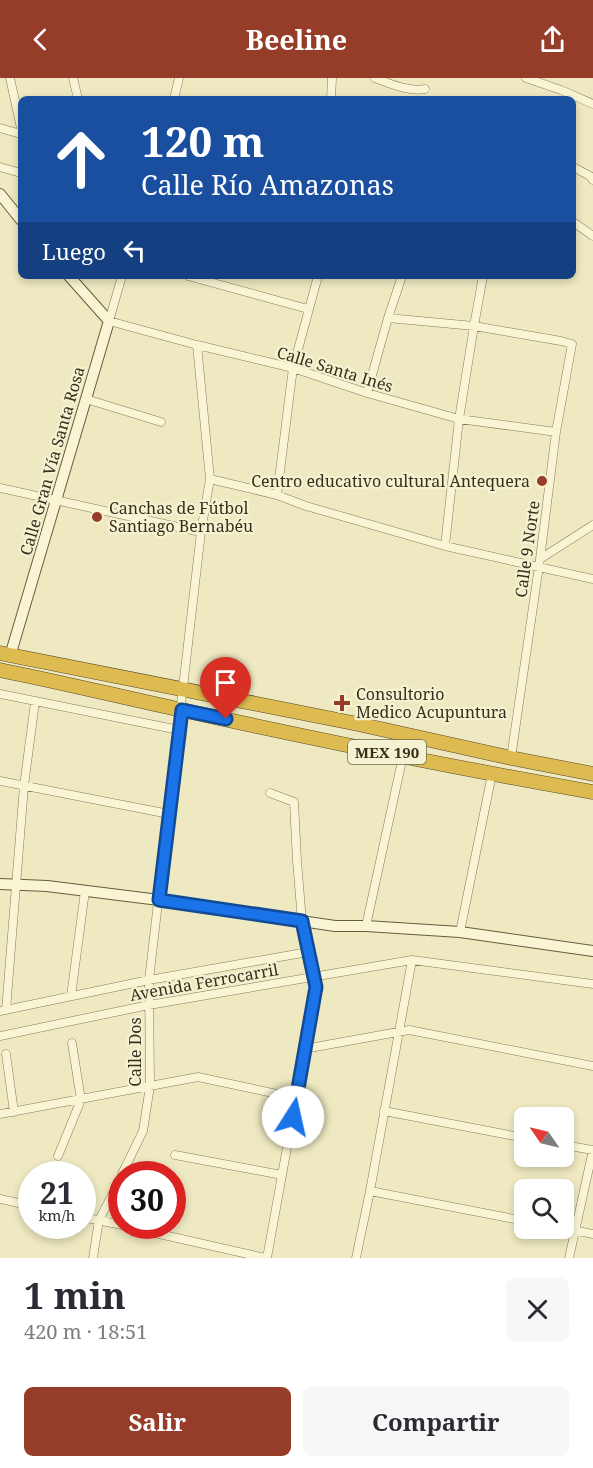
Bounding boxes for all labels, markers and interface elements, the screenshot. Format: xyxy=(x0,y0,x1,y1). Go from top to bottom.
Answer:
text: Beeline xyxy=(246,21,347,58)
icon: back xyxy=(24,23,57,56)
icon: share xyxy=(536,23,569,56)
text: 120 m xyxy=(141,112,265,169)
icon: ahead xyxy=(42,120,120,198)
text: Calle Río Amazonas xyxy=(141,166,394,203)
icon: left xyxy=(118,234,151,267)
text: Luego xyxy=(42,236,106,266)
street label: Calle Santa Inés xyxy=(274,341,396,397)
street label: Calle Gran Vía Santa Rosa xyxy=(14,364,90,558)
place label: Centro educativo cultural Antequera xyxy=(251,470,530,492)
marker: Centro educativo cultural Antequera xyxy=(535,474,549,488)
place label: Canchas de Fútbol Santiago Bernabéu xyxy=(109,497,253,537)
street label: Calle 9 Norte xyxy=(509,499,545,599)
marker: Canchas de Fútbol Santiago Bernabéu xyxy=(90,510,104,524)
pin xyxy=(200,657,251,719)
icon: arrive xyxy=(209,666,242,699)
place label: Consultorio Medico Acupuntura xyxy=(356,683,507,723)
marker: Consultorio Medico Acupuntura xyxy=(333,694,351,712)
road number: MEX 190 xyxy=(348,740,426,764)
street label: Avenida Ferrocarril xyxy=(128,958,280,1006)
street label: Calle Dos xyxy=(124,1017,146,1087)
position arrow xyxy=(261,1085,325,1149)
north arrow xyxy=(514,1107,574,1167)
map controls xyxy=(514,1107,574,1239)
speed limit sign: 30 xyxy=(108,1161,186,1239)
text: 21 xyxy=(40,1172,74,1213)
button: search xyxy=(514,1179,574,1239)
text: km/h xyxy=(39,1205,75,1225)
text: 1 min xyxy=(24,1271,126,1320)
button: close xyxy=(506,1278,569,1341)
text: 420 m · 18:51 xyxy=(24,1318,147,1345)
button: Salir xyxy=(24,1387,291,1456)
button: Compartir xyxy=(303,1387,569,1456)

